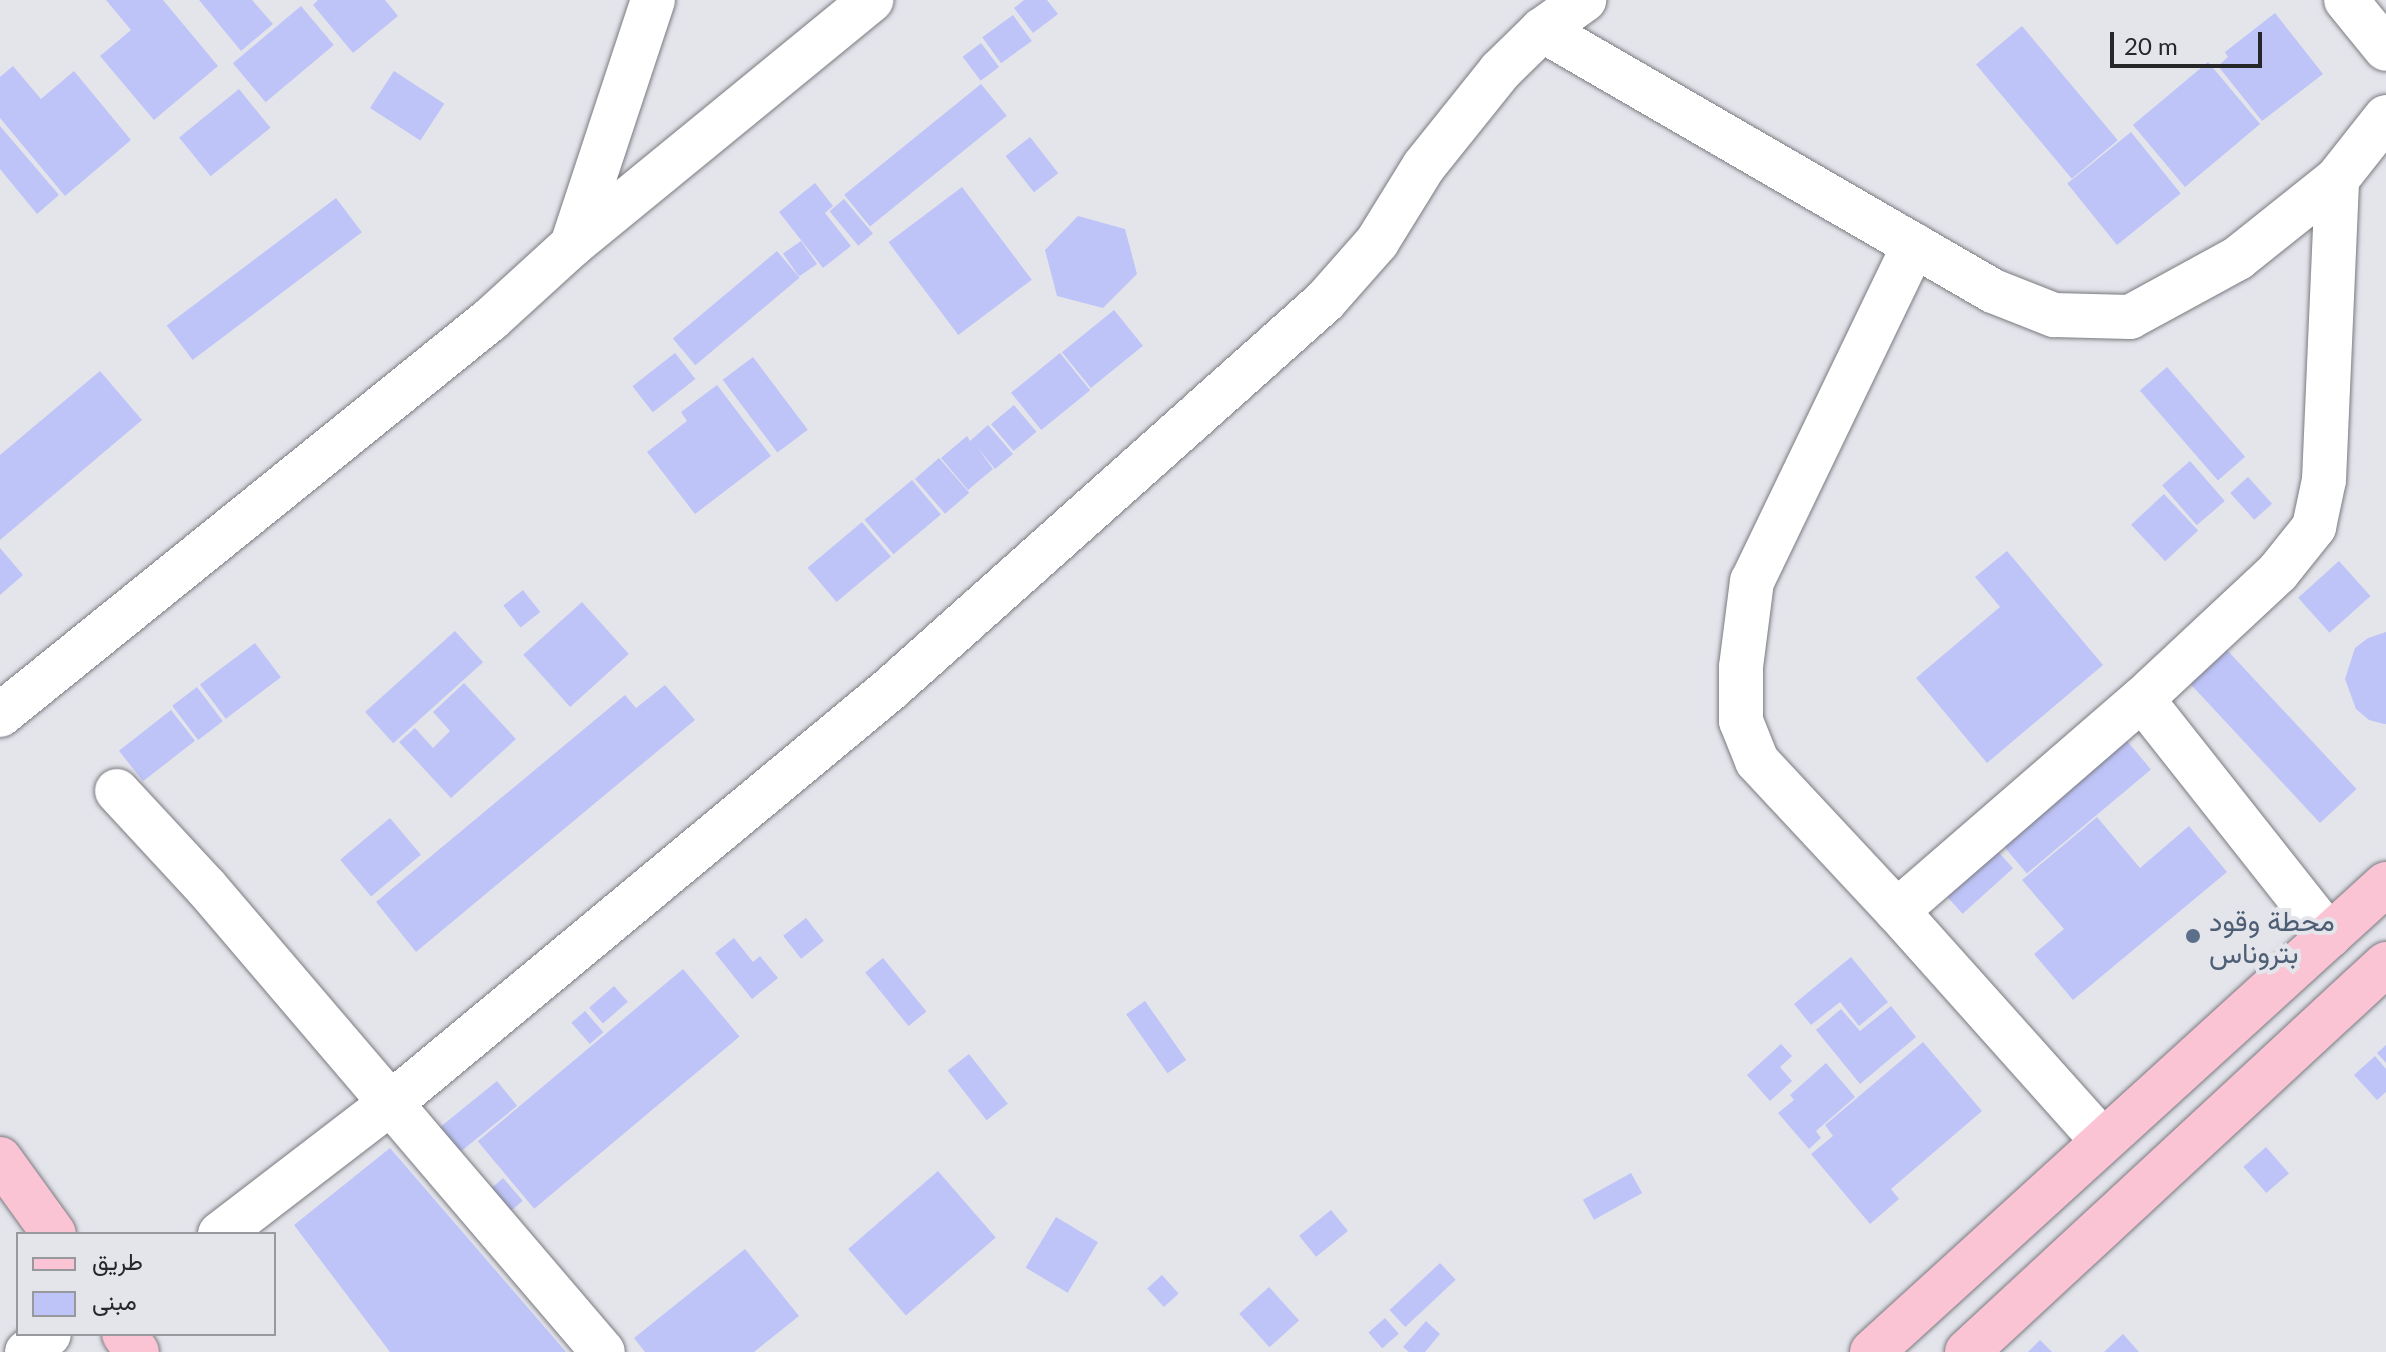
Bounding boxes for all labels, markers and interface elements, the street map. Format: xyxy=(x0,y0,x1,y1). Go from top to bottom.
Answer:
scale bar xyxy=(2114,16,2266,66)
text: 20 m xyxy=(2124,31,2178,60)
place label: محطة وقود بتروناس xyxy=(2209,903,2335,969)
marker: محطة وقود بتروناس xyxy=(2184,927,2202,945)
legend xyxy=(16,1232,276,1336)
text: طريق xyxy=(92,1246,143,1275)
text: مبنى xyxy=(92,1286,137,1315)

